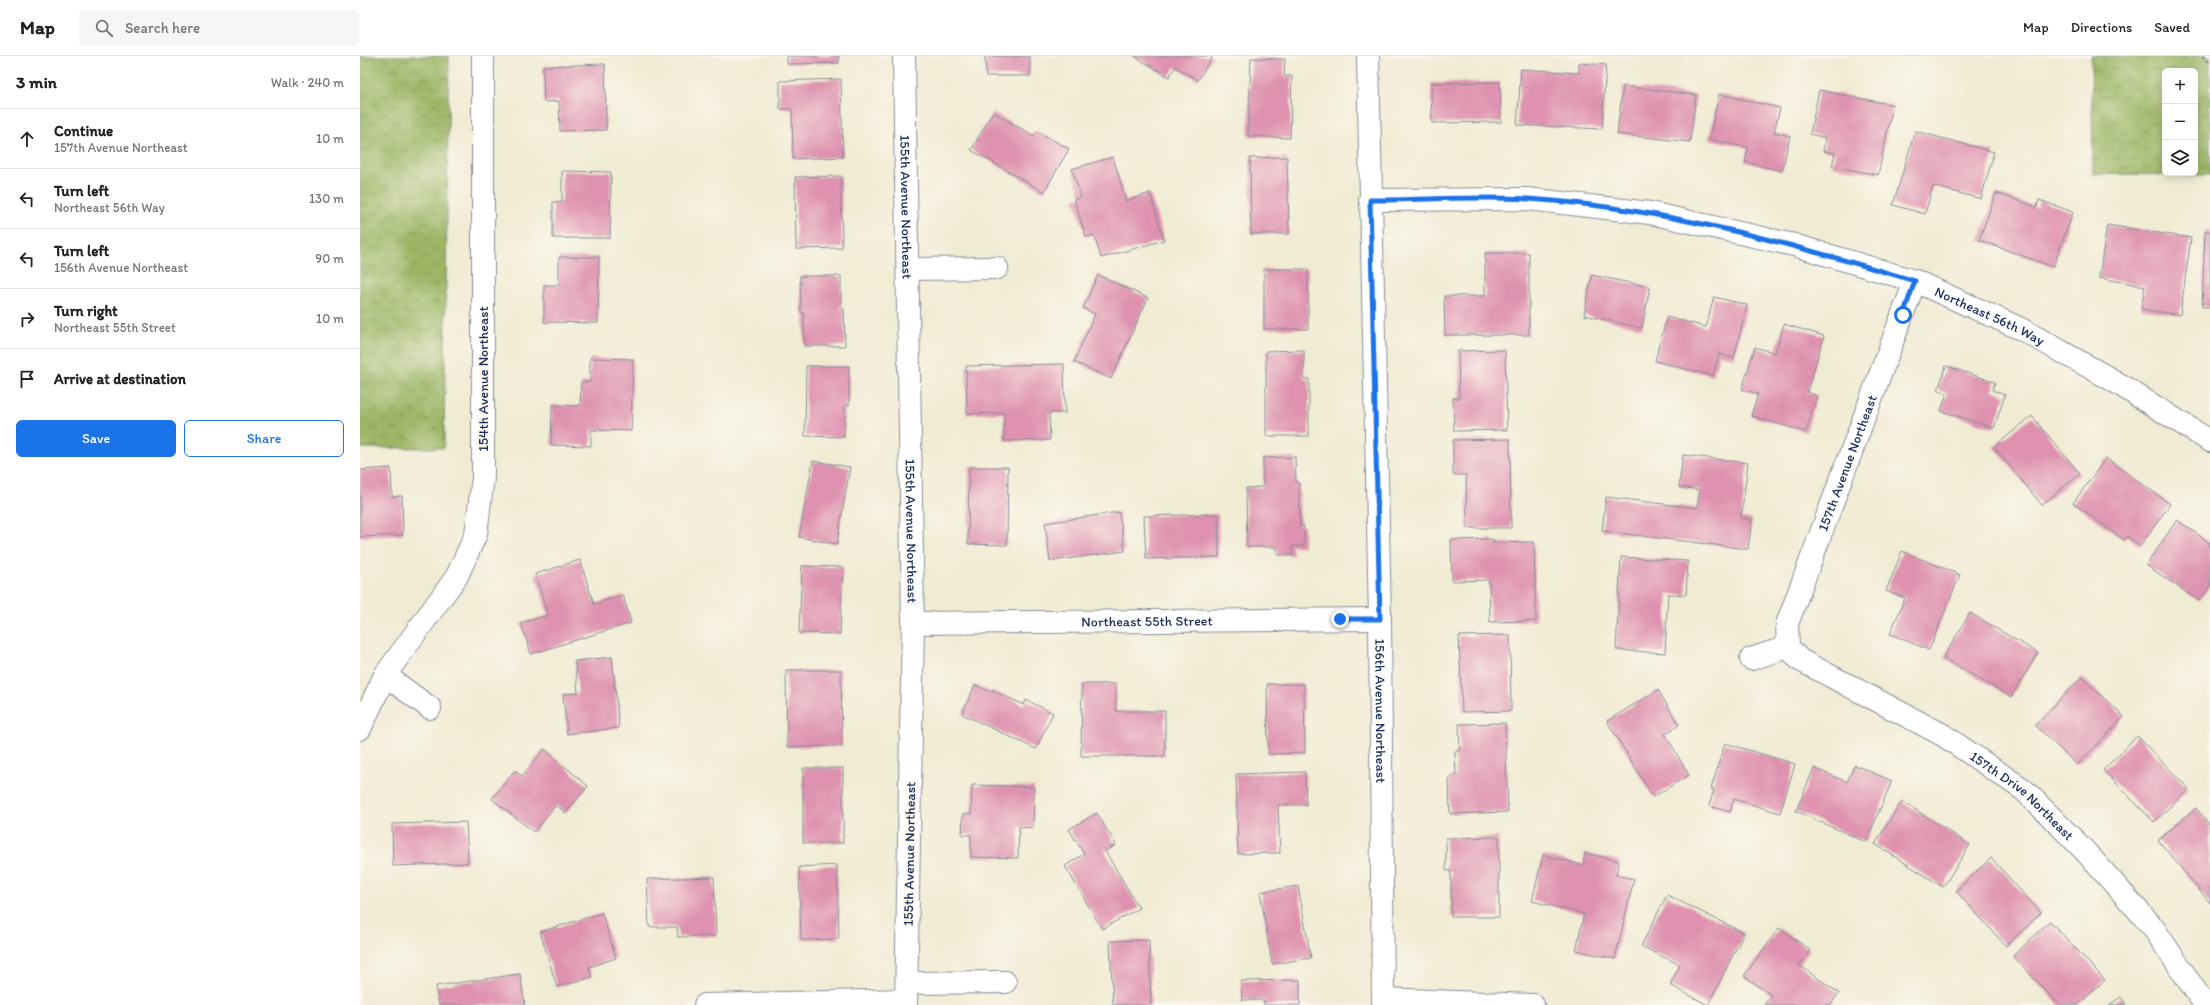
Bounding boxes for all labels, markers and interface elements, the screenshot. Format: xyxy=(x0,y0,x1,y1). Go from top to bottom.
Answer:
search box xyxy=(79,10,359,46)
text: Map xyxy=(20,16,55,39)
icon: search xyxy=(93,17,115,39)
text: Search here xyxy=(125,19,200,37)
text: Map xyxy=(2023,19,2049,36)
text: Directions xyxy=(2071,19,2132,36)
text: Saved xyxy=(2154,19,2190,36)
map controls xyxy=(2162,68,2198,176)
button: + xyxy=(2162,68,2198,104)
text: 3 min xyxy=(16,72,57,92)
text: Walk · 240 m xyxy=(271,75,344,90)
button: − xyxy=(2162,104,2198,140)
text: Continue xyxy=(54,122,113,140)
icon: ahead xyxy=(16,128,38,150)
text: 10 m xyxy=(316,131,344,146)
street label: 155th Avenue Northeast xyxy=(896,135,916,279)
text: 157th Avenue Northeast xyxy=(54,140,188,155)
button: layers xyxy=(2162,140,2198,176)
text: Turn left xyxy=(54,182,109,200)
icon: left xyxy=(16,188,38,210)
text: 130 m xyxy=(309,191,344,206)
text: Northeast 56th Way xyxy=(54,200,165,215)
text: Turn left xyxy=(54,242,109,260)
icon: left xyxy=(16,248,38,270)
text: 90 m xyxy=(315,251,344,266)
text: 156th Avenue Northeast xyxy=(54,260,188,275)
street label: Northeast 56th Way xyxy=(1932,283,2048,350)
text: Turn right xyxy=(54,302,118,320)
street label: 154th Avenue Northeast xyxy=(475,306,492,452)
route start xyxy=(1894,306,1912,324)
icon: right xyxy=(16,308,38,330)
text: 10 m xyxy=(316,311,344,326)
text: Northeast 55th Street xyxy=(54,320,176,335)
icon: arrive xyxy=(16,368,38,390)
text: Arrive at destination xyxy=(54,370,186,388)
street label: 157th Avenue Northeast xyxy=(1814,393,1881,534)
button: Save xyxy=(16,420,176,457)
button: Share xyxy=(184,420,344,457)
street label: 155th Avenue Northeast xyxy=(901,459,921,603)
route end xyxy=(1331,610,1349,628)
street label: Northeast 55th Street xyxy=(1081,612,1213,631)
street label: 156th Avenue Northeast xyxy=(1371,638,1389,783)
street label: 157th Drive Northeast xyxy=(1966,748,2077,844)
street label: 155th Avenue Northeast xyxy=(900,782,919,926)

